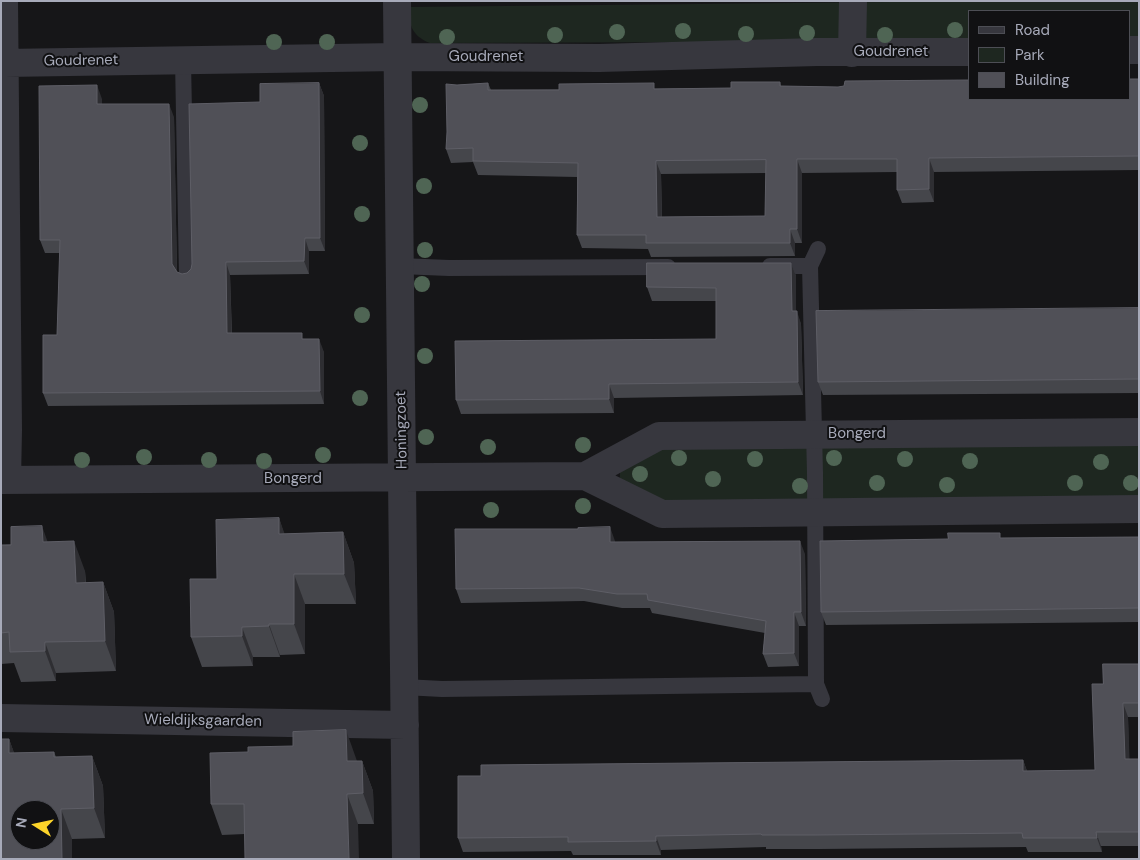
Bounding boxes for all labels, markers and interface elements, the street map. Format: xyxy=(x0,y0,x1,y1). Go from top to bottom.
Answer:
legend xyxy=(968,10,1130,100)
text: Road xyxy=(1015,20,1050,40)
street label: Goudrenet xyxy=(854,43,928,61)
text: Park xyxy=(1015,45,1045,65)
street label: Goudrenet xyxy=(449,48,523,66)
street label: Goudrenet xyxy=(43,51,119,71)
text: Building xyxy=(1015,70,1070,90)
street label: Honingzoet xyxy=(392,391,412,469)
street label: Bongerd xyxy=(828,425,886,443)
street label: Bongerd xyxy=(264,470,322,488)
street label: Wieldijksgaarden xyxy=(144,711,262,731)
north arrow xyxy=(10,800,60,850)
text: N xyxy=(11,816,31,829)

